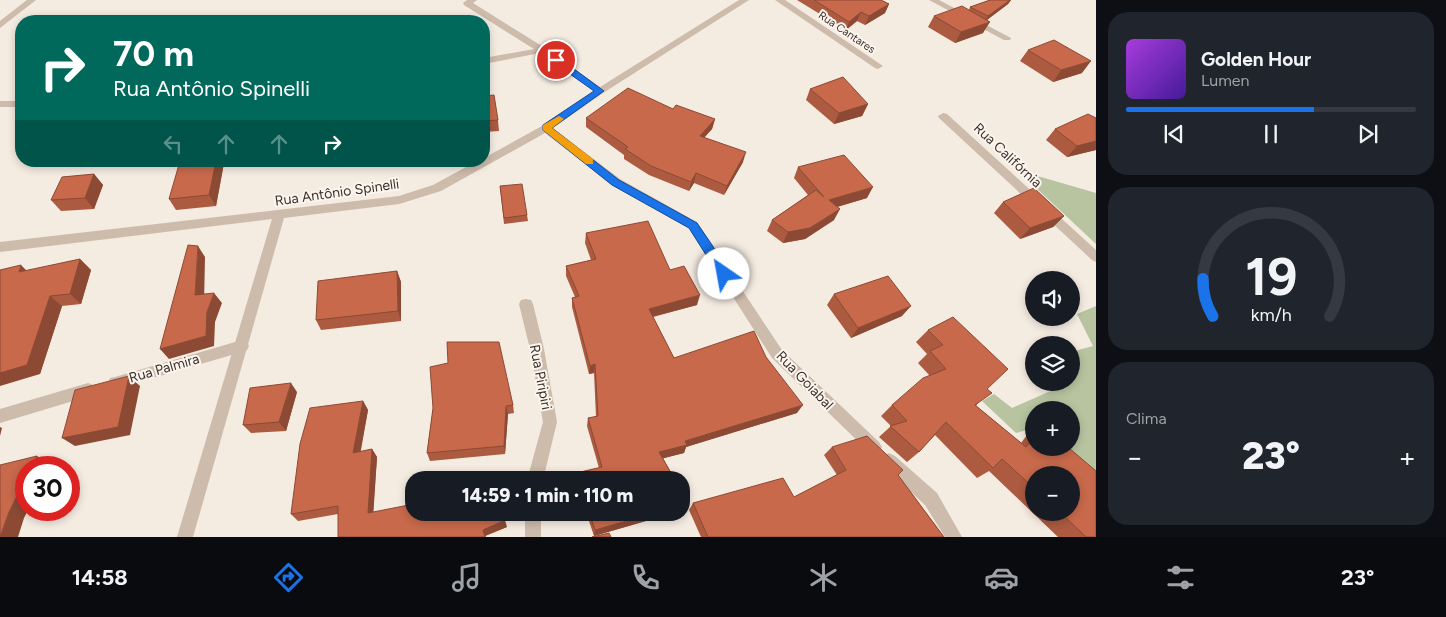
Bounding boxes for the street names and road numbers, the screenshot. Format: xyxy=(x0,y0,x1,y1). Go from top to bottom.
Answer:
street label: Rua Cantares xyxy=(816,9,878,56)
street label: Rua Califórnia xyxy=(970,120,1045,191)
street label: Rua Antônio Spinelli xyxy=(274,175,400,210)
street label: Rua Piripiri xyxy=(526,343,555,411)
street label: Rua Goiabal xyxy=(773,348,837,413)
street label: Rua Palmira xyxy=(127,350,201,387)

